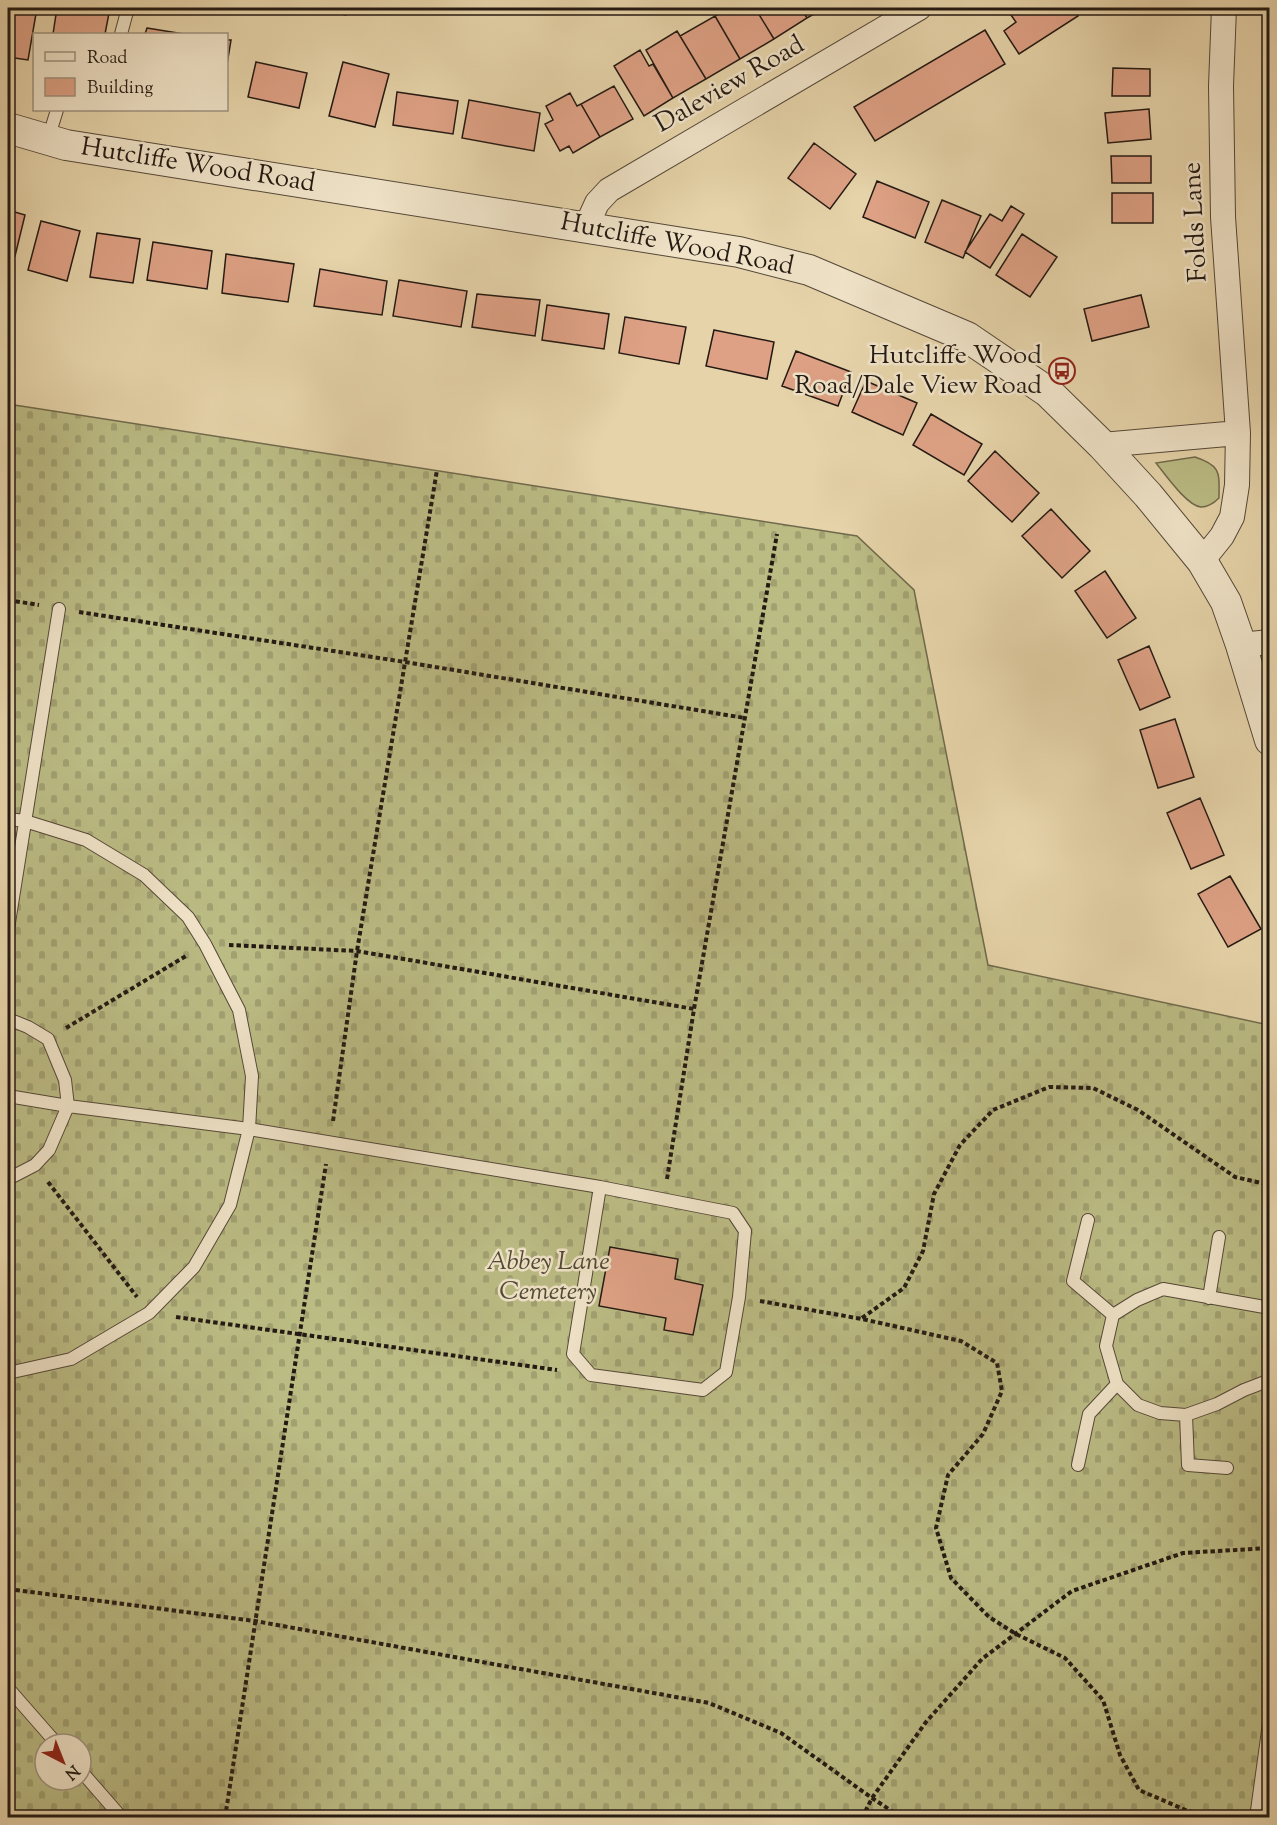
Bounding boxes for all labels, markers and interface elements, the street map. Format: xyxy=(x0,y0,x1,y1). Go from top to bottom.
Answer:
street label: Daleview Road xyxy=(648,27,812,143)
legend xyxy=(33,33,228,111)
text: Road xyxy=(87,46,127,72)
text: Building xyxy=(87,76,153,102)
street label: Hutcliffe Wood Road xyxy=(78,129,318,203)
street label: Folds Lane xyxy=(1174,161,1218,283)
street label: Hutcliffe Wood Road xyxy=(557,204,797,286)
place label: Hutcliffe Wood Road/Dale View Road xyxy=(794,338,1042,405)
bus stop icon: Hutcliffe Wood Road/Dale View Road xyxy=(1047,356,1077,386)
park label: Abbey Lane Cemetery xyxy=(486,1244,610,1311)
north arrow xyxy=(33,1732,93,1792)
text: N xyxy=(59,1758,84,1784)

